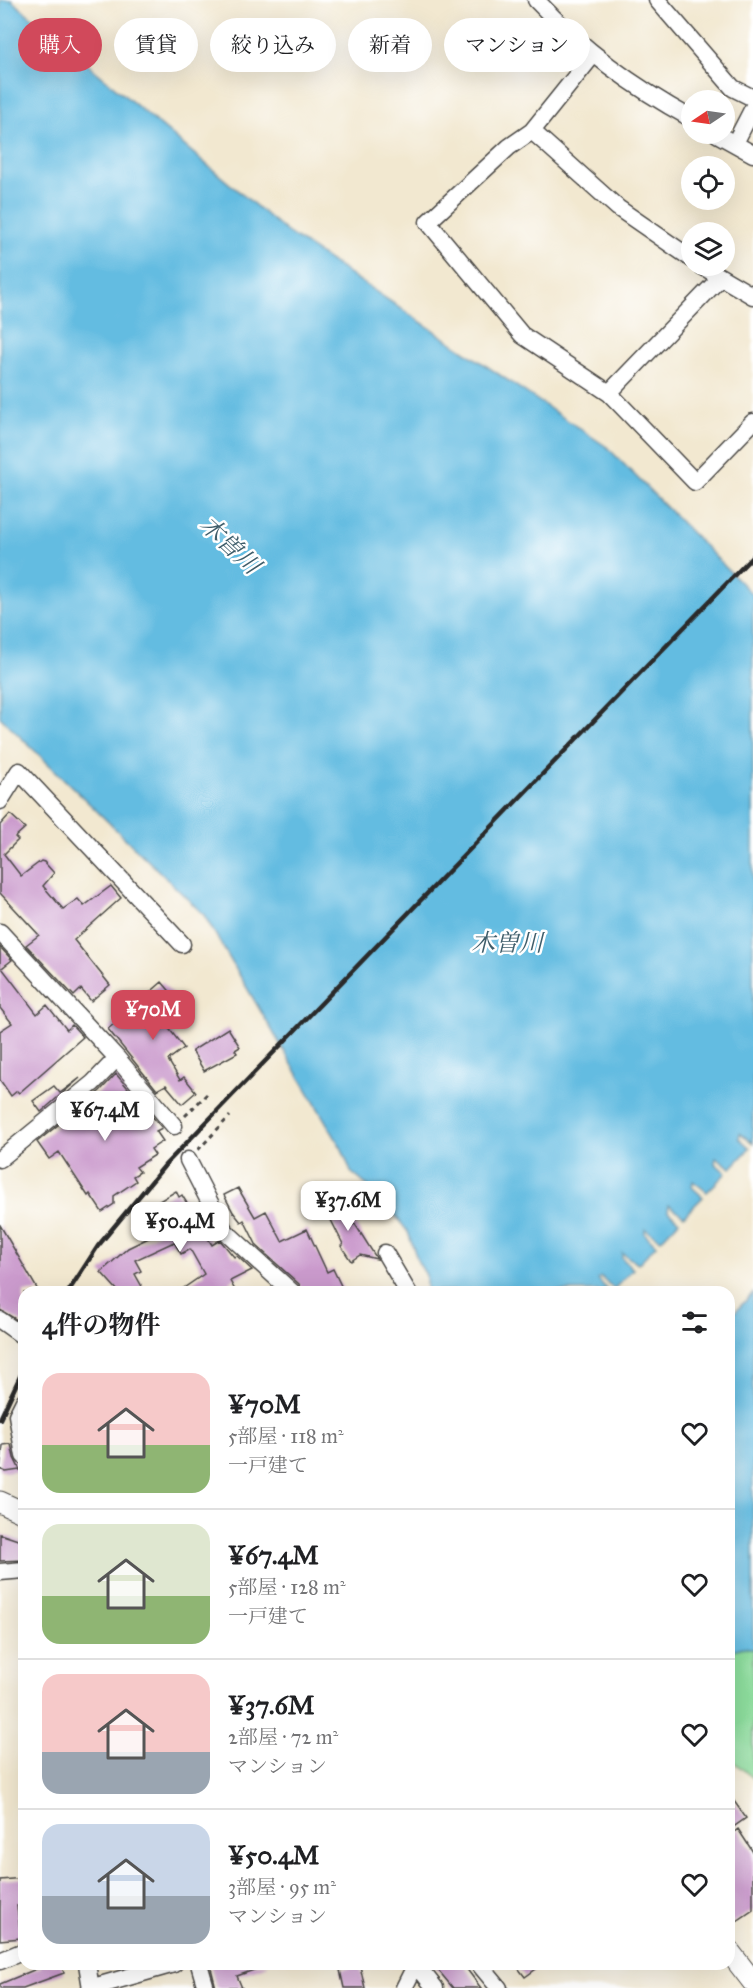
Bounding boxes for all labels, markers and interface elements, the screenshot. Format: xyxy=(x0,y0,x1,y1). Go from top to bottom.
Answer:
chip: 購入 xyxy=(18,18,102,72)
chip: 賃貸 xyxy=(114,18,198,72)
chip: 絞り込み xyxy=(210,18,336,72)
chip: 新着 xyxy=(348,18,432,72)
chip: マンション xyxy=(444,18,590,72)
north arrow xyxy=(681,90,735,144)
map controls xyxy=(681,90,735,276)
button: locate xyxy=(681,156,735,210)
button: layers xyxy=(681,222,735,276)
water label: 木曽川 xyxy=(193,509,269,583)
water label: 木曽川 xyxy=(471,928,546,958)
pin: ¥70M xyxy=(117,990,189,1041)
text: ¥70M xyxy=(125,997,181,1021)
pin: ¥67.4M xyxy=(56,1091,154,1142)
text: ¥67.4M xyxy=(70,1098,140,1122)
pin: ¥37.6M xyxy=(299,1181,397,1232)
text: ¥37.6M xyxy=(315,1188,381,1212)
pin: ¥50.4M xyxy=(131,1202,229,1253)
text: ¥50.4M xyxy=(145,1209,215,1233)
icon: filters xyxy=(678,1306,711,1339)
text: 4件の物件 xyxy=(42,1309,161,1341)
text: ¥70M xyxy=(228,1388,301,1420)
icon: home xyxy=(90,1397,162,1469)
icon: heart xyxy=(678,1417,711,1450)
text: 5部屋 · 118 m² xyxy=(228,1424,344,1448)
text: 一戸建て xyxy=(228,1453,308,1477)
text: ¥67.4M xyxy=(228,1539,319,1571)
icon: home xyxy=(90,1548,162,1620)
icon: heart xyxy=(678,1568,711,1601)
text: 5部屋 · 128 m² xyxy=(228,1575,346,1599)
text: 一戸建て xyxy=(228,1604,308,1628)
text: ¥37.6M xyxy=(228,1689,315,1721)
icon: home xyxy=(90,1698,162,1770)
icon: heart xyxy=(678,1718,711,1751)
text: 2部屋 · 72 m² xyxy=(228,1725,338,1749)
text: マンション xyxy=(228,1754,327,1778)
text: ¥50.4M xyxy=(228,1839,319,1871)
icon: home xyxy=(90,1848,162,1920)
icon: heart xyxy=(678,1868,711,1901)
text: 3部屋 · 95 m² xyxy=(228,1875,336,1899)
text: マンション xyxy=(228,1904,327,1928)

